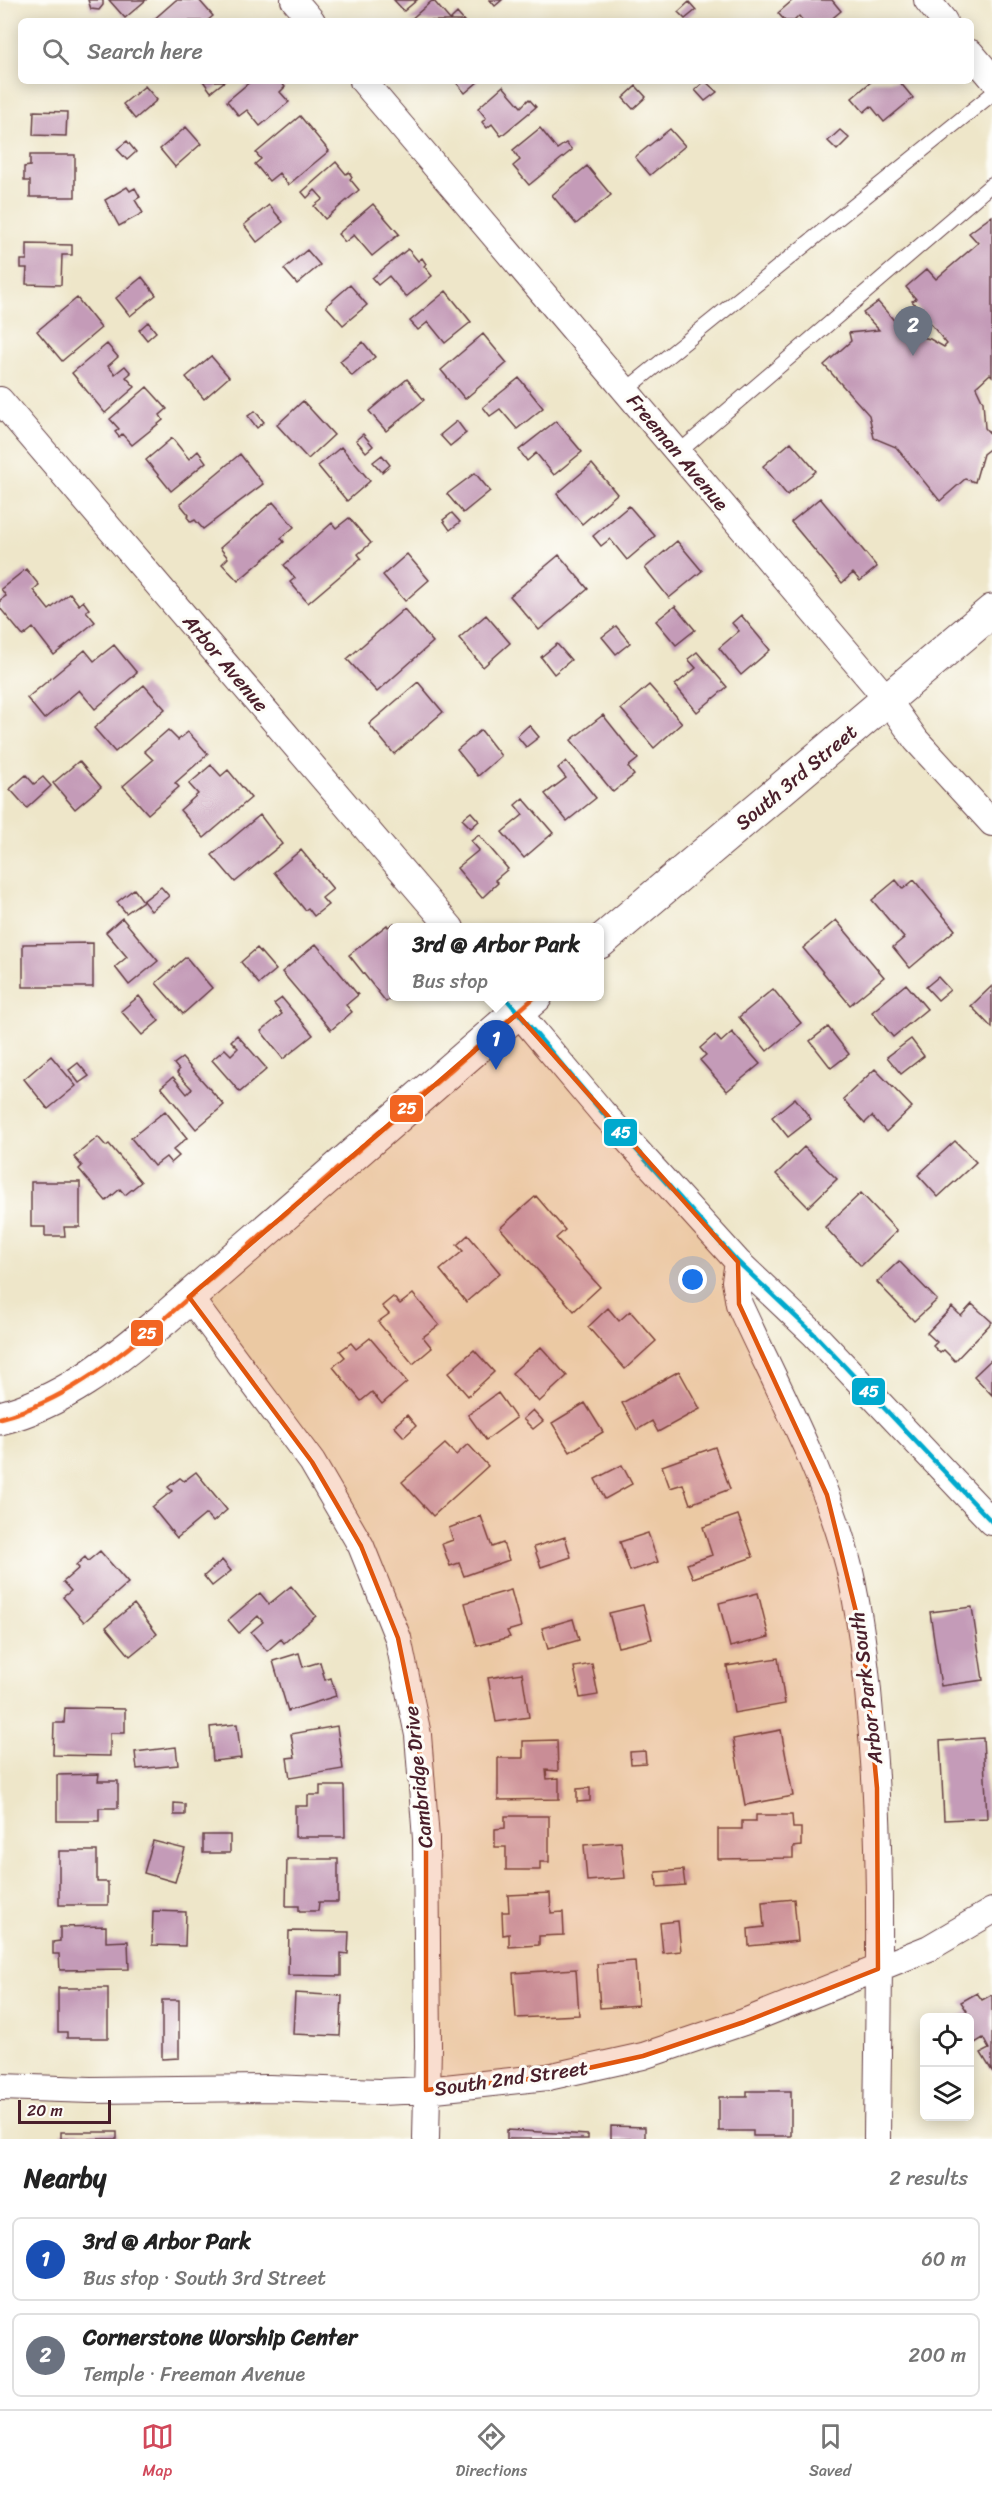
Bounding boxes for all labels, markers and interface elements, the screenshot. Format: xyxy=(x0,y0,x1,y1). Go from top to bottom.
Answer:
search box xyxy=(18,18,974,84)
text: Search here xyxy=(87,32,203,71)
icon: search xyxy=(39,35,72,68)
pin: 2 xyxy=(894,306,932,356)
street label: Freeman Avenue xyxy=(618,386,738,519)
street label: Arbor Avenue xyxy=(173,605,278,721)
street label: South 3rd Street xyxy=(727,715,866,840)
popup xyxy=(388,923,604,1001)
text: 3rd @ Arbor Park xyxy=(412,925,580,964)
text: Bus stop xyxy=(412,964,488,999)
pin: 1 xyxy=(476,1020,516,1070)
line badge: 25 xyxy=(389,1094,424,1123)
text: 25 xyxy=(396,1094,417,1123)
line badge: 45 xyxy=(603,1118,638,1147)
text: 45 xyxy=(610,1118,631,1147)
your location xyxy=(678,1265,707,1294)
line badge: 25 xyxy=(130,1319,164,1347)
text: 25 xyxy=(136,1319,157,1348)
line badge: 45 xyxy=(851,1377,886,1406)
text: 45 xyxy=(858,1377,879,1406)
street label: Arbor Park South xyxy=(840,1610,893,1767)
street label: Cambridge Drive xyxy=(394,1704,443,1850)
map controls xyxy=(920,2013,974,2121)
button: locate xyxy=(920,2013,974,2067)
street label: South 2nd Street xyxy=(432,2050,590,2107)
button: layers xyxy=(920,2067,974,2121)
text: 20 m xyxy=(27,2096,63,2125)
scale bar xyxy=(18,2097,111,2124)
text: Nearby xyxy=(24,2155,106,2201)
text: 2 results xyxy=(889,2161,968,2196)
text: 3rd @ Arbor Park xyxy=(83,2222,251,2261)
text: 1 xyxy=(41,2242,50,2277)
text: 60 m xyxy=(921,2242,966,2277)
text: Bus stop · South 3rd Street xyxy=(83,2261,326,2296)
text: Cornerstone Worship Center xyxy=(83,2318,357,2357)
text: 2 xyxy=(40,2338,51,2373)
text: 200 m xyxy=(909,2338,966,2373)
text: Temple · Freeman Avenue xyxy=(83,2357,305,2392)
tab: Map xyxy=(141,2420,174,2485)
tab: Directions xyxy=(456,2420,527,2485)
tab: Saved xyxy=(809,2420,851,2485)

